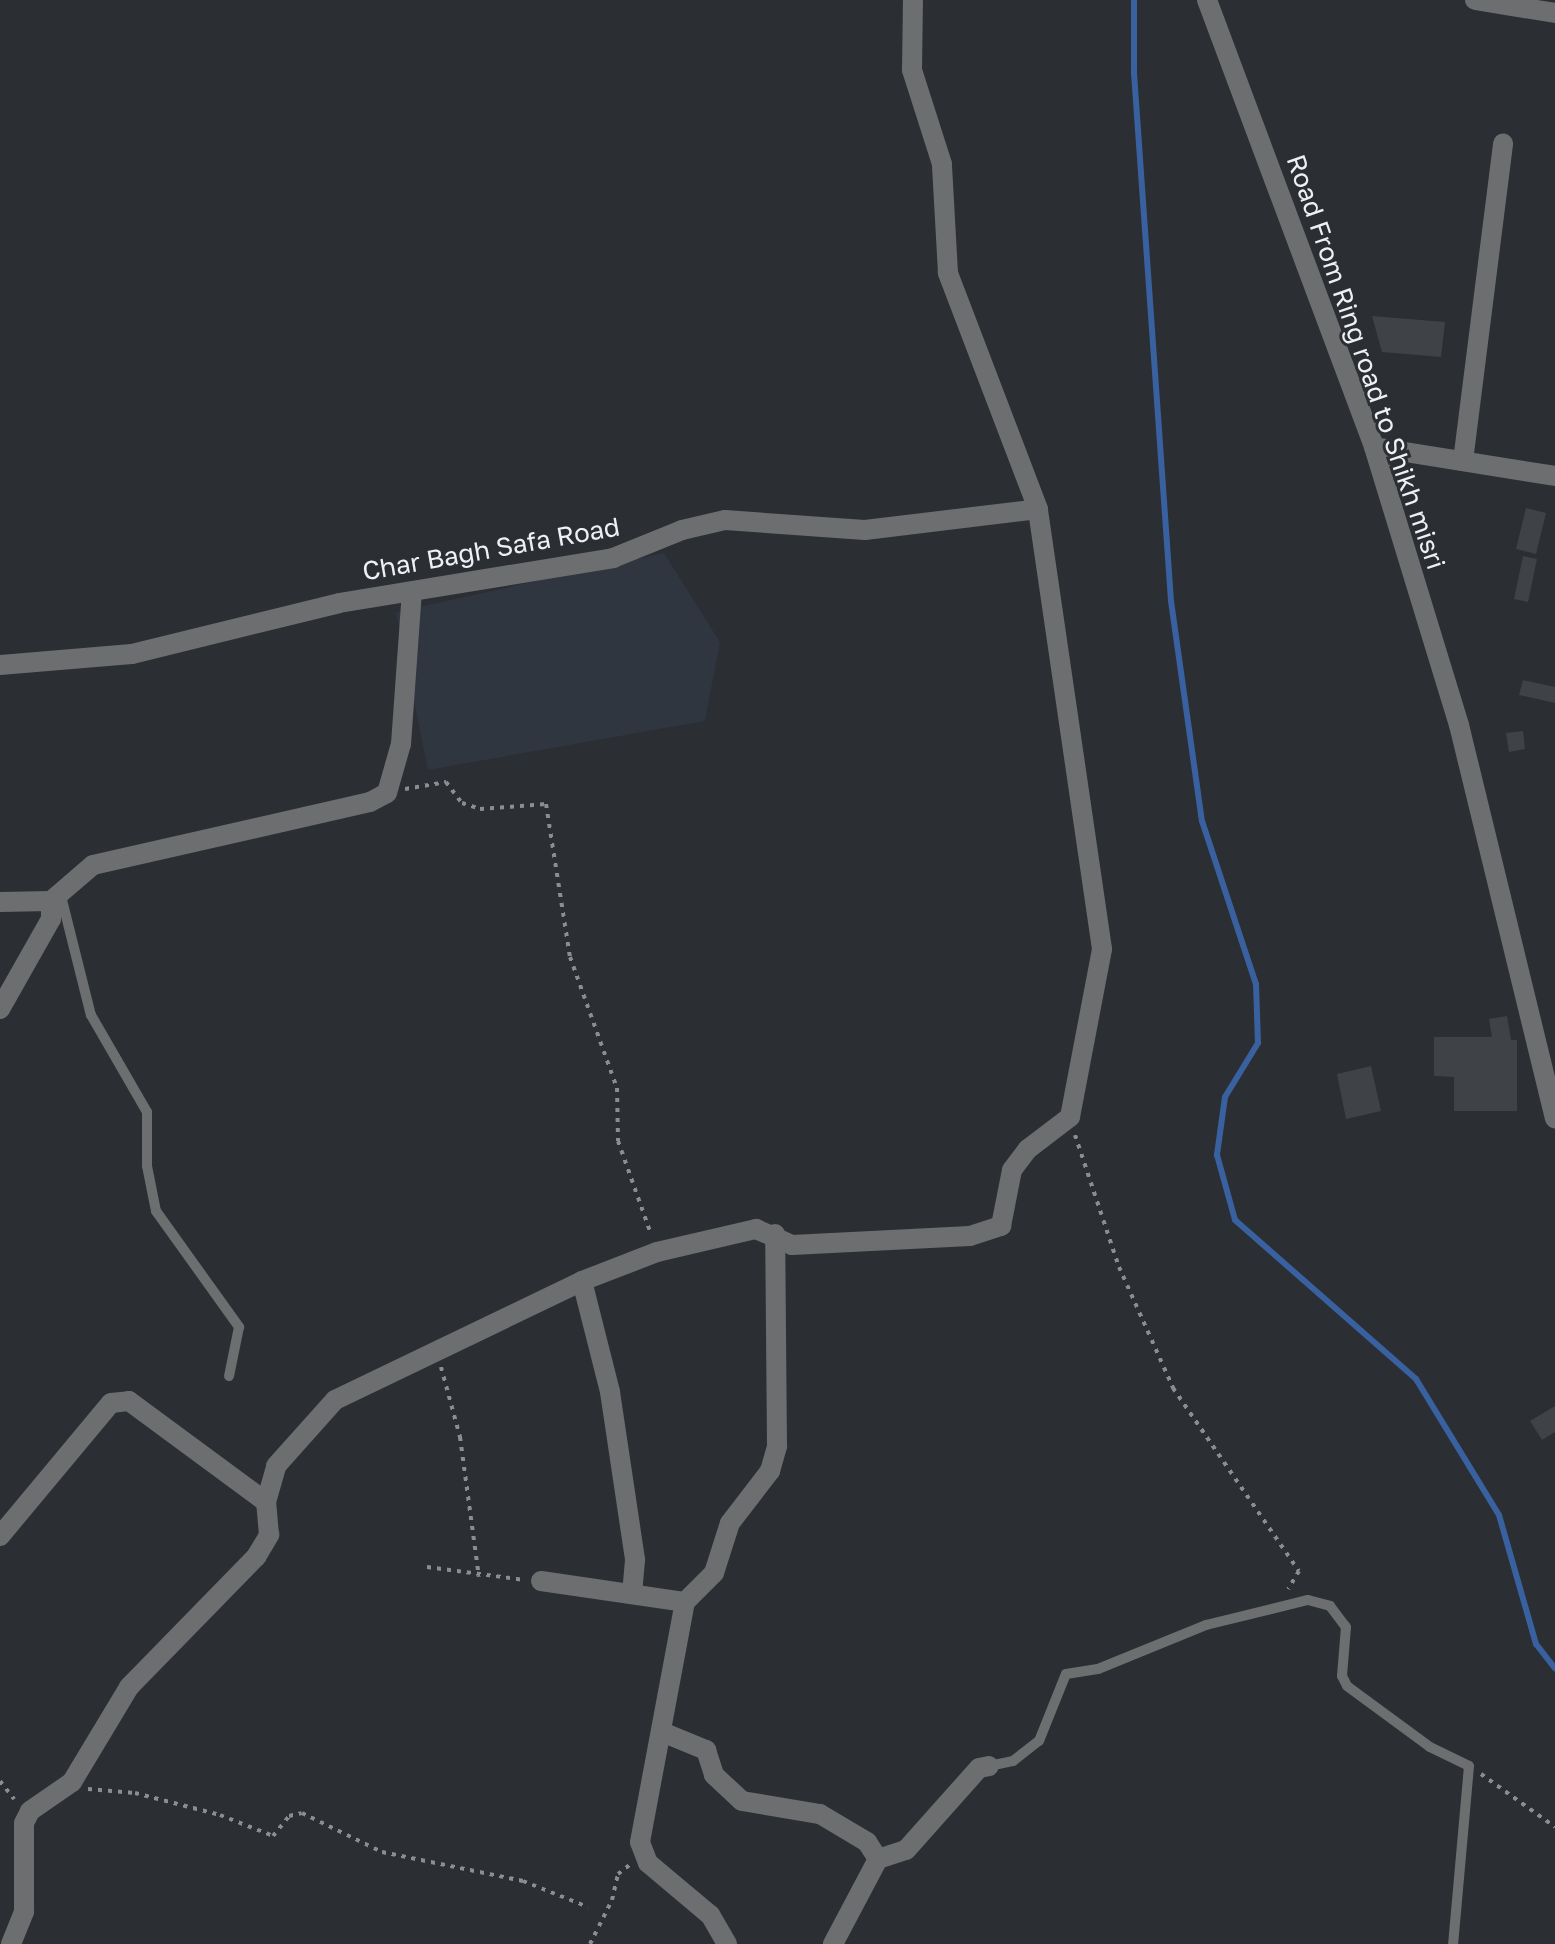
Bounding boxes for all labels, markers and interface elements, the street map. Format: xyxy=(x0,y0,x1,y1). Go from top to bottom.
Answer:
street label: Road From Ring road to Shikh misri xyxy=(1280,151,1452,573)
street label: Char Bagh Safa Road xyxy=(360,511,622,587)

